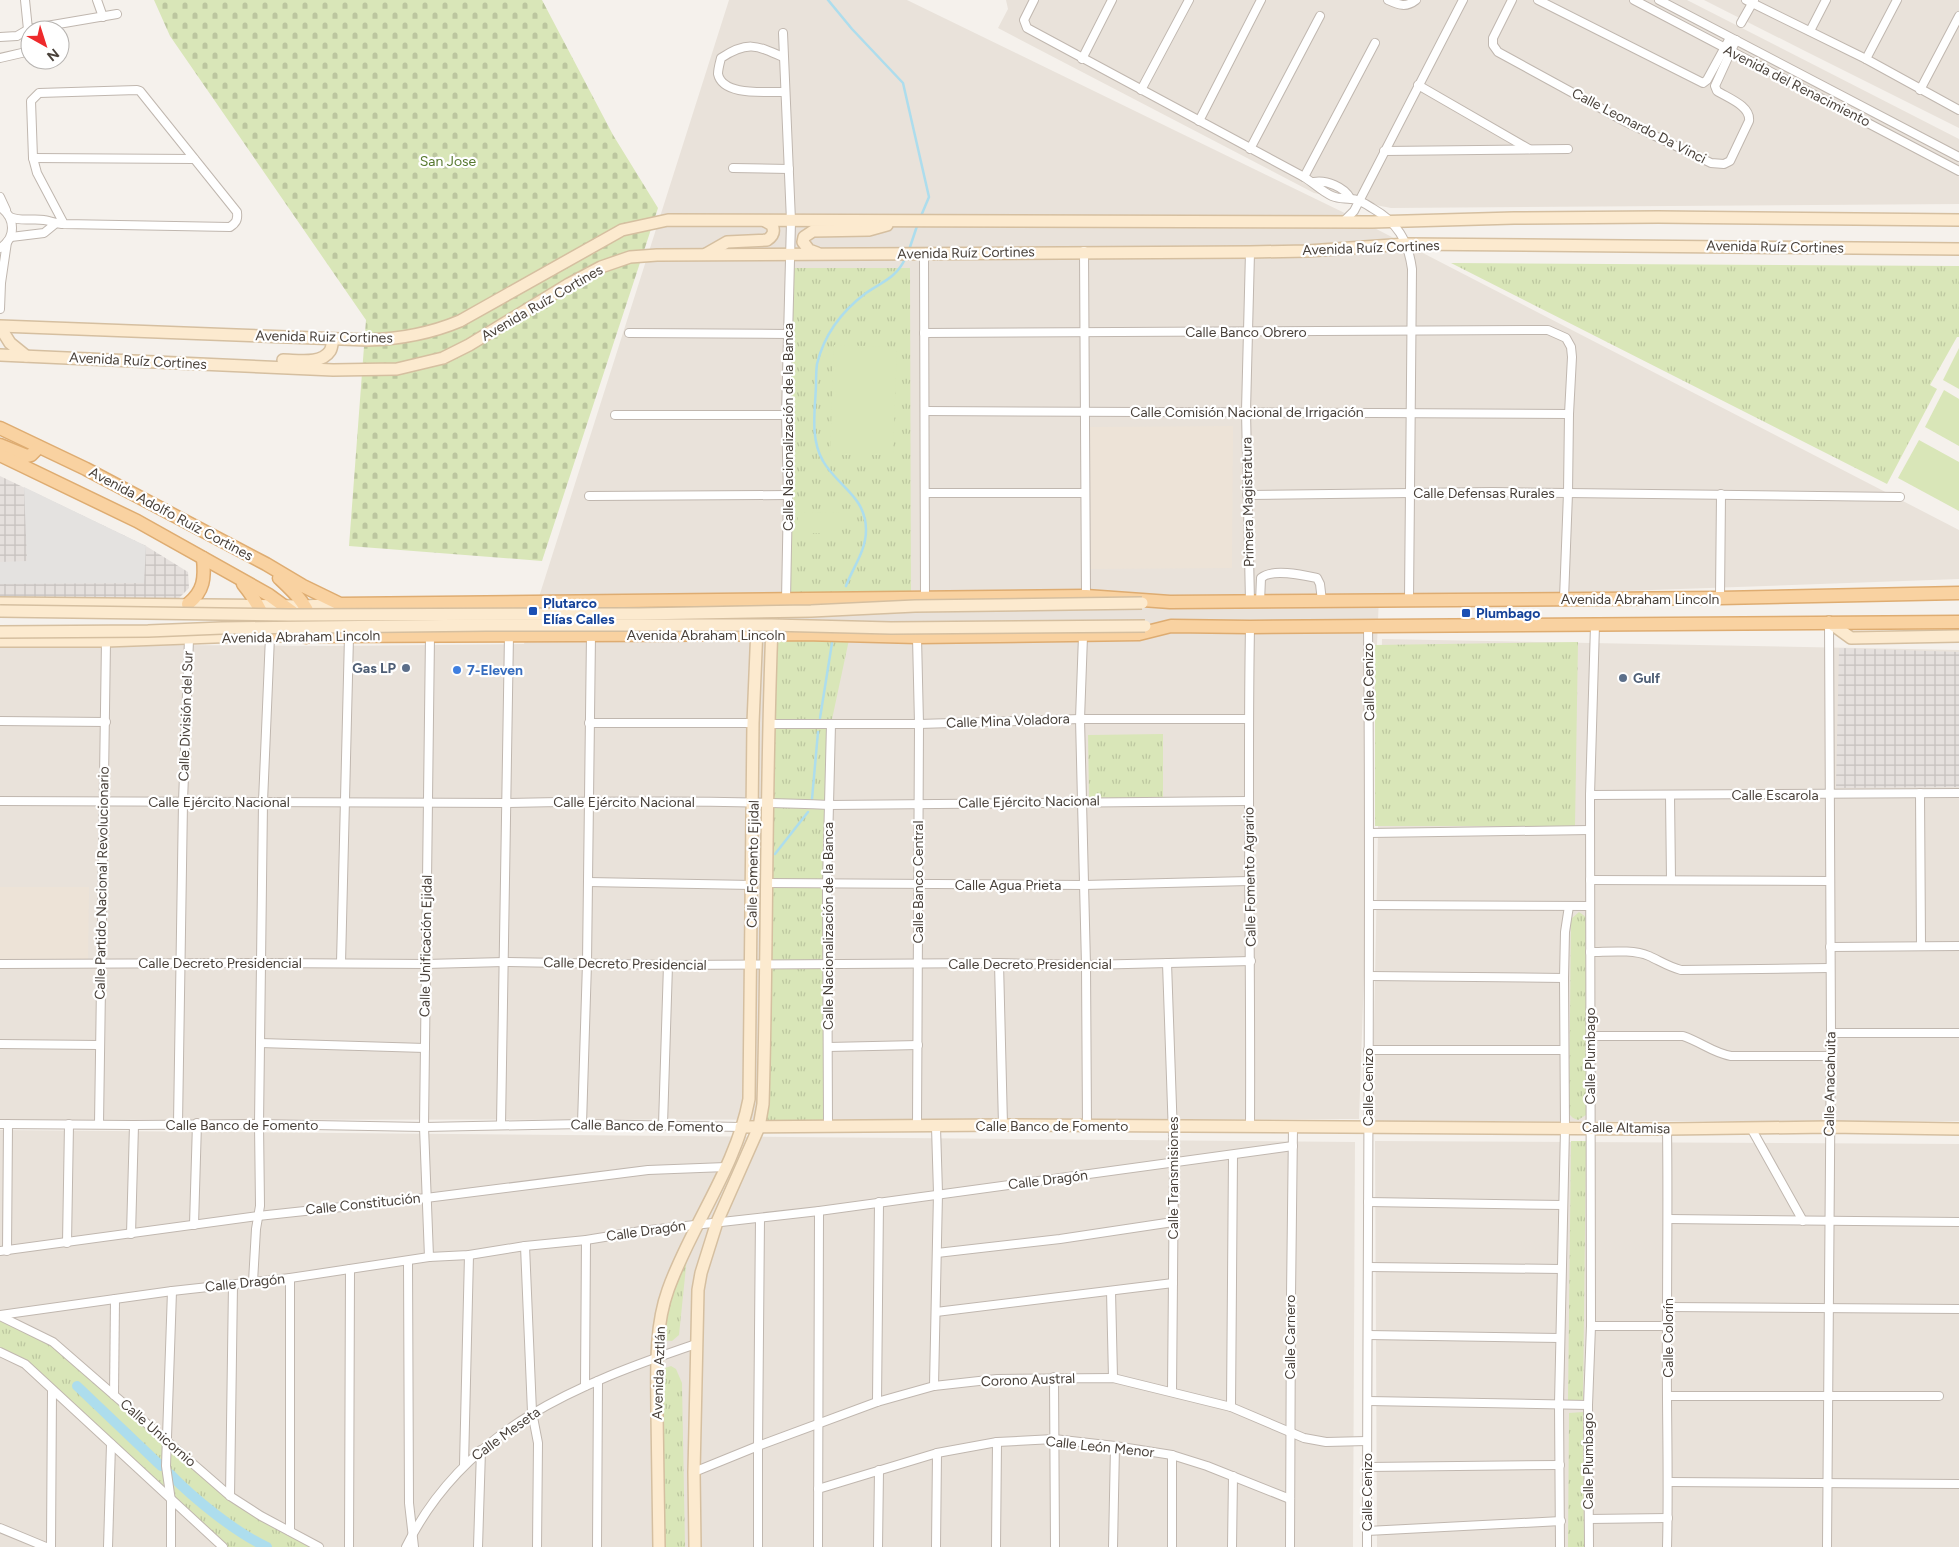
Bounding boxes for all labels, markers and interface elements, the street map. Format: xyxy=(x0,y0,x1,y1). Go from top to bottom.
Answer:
north arrow xyxy=(20,20,70,70)
street label: Avenida del Renacimiento xyxy=(1721,42,1873,130)
text: N xyxy=(43,45,62,65)
street label: Calle Leonardo Da Vinci xyxy=(1569,85,1709,167)
park label: San Jose xyxy=(420,153,477,170)
street label: Avenida Ruíz Cortines xyxy=(1302,237,1440,259)
street label: Avenida Ruíz Cortines xyxy=(1706,237,1844,257)
street label: Avenida Ruíz Cortines xyxy=(897,243,1035,263)
street label: Avenida Ruíz Cortines xyxy=(478,261,606,345)
street label: Calle Nacionalización de la Banca xyxy=(780,323,797,531)
street label: Calle Banco Obrero xyxy=(1185,324,1307,341)
street label: Avenida Ruiz Cortines xyxy=(255,327,393,347)
street label: Avenida Ruíz Cortines xyxy=(69,349,207,373)
street label: Calle Comisión Nacional de Irrigación xyxy=(1130,404,1364,421)
street label: Primera Magistratura xyxy=(1238,437,1258,567)
street label: Avenida Adolfo Ruíz Cortines xyxy=(86,464,256,564)
street label: Calle Defensas Rurales xyxy=(1413,485,1555,502)
street label: Avenida Abraham Lincoln xyxy=(1561,591,1720,608)
place label: Plutarco Elías Calles xyxy=(543,595,615,628)
marker: Plutarco Elías Calles xyxy=(527,605,539,617)
place label: Plumbago xyxy=(1476,605,1540,622)
marker: Plumbago xyxy=(1460,607,1472,619)
street label: Avenida Abraham Lincoln xyxy=(221,627,381,647)
street label: Avenida Abraham Lincoln xyxy=(627,627,786,644)
street label: Calle Cenizo xyxy=(1360,643,1378,721)
street label: Calle División del Sur xyxy=(175,650,197,782)
place label: Gas LP xyxy=(352,660,397,677)
marker: Gas LP xyxy=(400,662,412,674)
place label: 7-Eleven xyxy=(467,662,523,679)
marker: 7-Eleven xyxy=(451,664,463,676)
place label: Gulf xyxy=(1633,670,1661,687)
marker: Gulf xyxy=(1617,672,1629,684)
street label: Calle Mina Voladora xyxy=(946,710,1070,732)
street label: Calle Partido Nacional Revolucionario xyxy=(91,766,113,1000)
street label: Calle Escarola xyxy=(1731,787,1819,804)
street label: Calle Ejército Nacional xyxy=(958,792,1100,812)
street label: Calle Ejército Nacional xyxy=(148,794,290,811)
street label: Calle Ejército Nacional xyxy=(553,794,695,811)
street label: Calle Fomento Ejidal xyxy=(743,800,763,928)
street label: Calle Fomento Agrario xyxy=(1240,807,1260,947)
street label: Calle Banco Central xyxy=(910,821,927,943)
street label: Calle Nacionalización de la Banca xyxy=(820,822,837,1030)
street label: Calle Unificación Ejidal xyxy=(416,875,436,1017)
street label: Calle Agua Prieta xyxy=(955,877,1061,894)
street label: Calle Decreto Presidencial xyxy=(543,954,707,974)
street label: Calle Decreto Presidencial xyxy=(138,955,302,972)
street label: Calle Decreto Presidencial xyxy=(948,956,1112,973)
street label: Calle Plumbago xyxy=(1582,1007,1599,1105)
street label: Calle Anacahuita xyxy=(1821,1031,1839,1137)
street label: Calle Cenizo xyxy=(1360,1048,1377,1126)
street label: Calle Banco de Fomento xyxy=(570,1116,724,1136)
street label: Calle Banco de Fomento xyxy=(166,1117,318,1134)
street label: Calle Transmisiones xyxy=(1165,1117,1182,1239)
street label: Calle Banco de Fomento xyxy=(976,1118,1128,1135)
street label: Calle Altamisa xyxy=(1582,1119,1670,1137)
street label: Calle Dragón xyxy=(1007,1167,1089,1193)
street label: Calle Constitución xyxy=(305,1189,421,1218)
street label: Calle Dragón xyxy=(605,1217,687,1245)
street label: Calle Dragón xyxy=(204,1270,286,1296)
street label: Calle Carnero xyxy=(1282,1295,1299,1379)
street label: Calle Colorín xyxy=(1660,1298,1677,1378)
street label: Avenida Aztlán xyxy=(649,1326,669,1420)
street label: Corono Austral xyxy=(980,1370,1076,1390)
street label: Calle Unicornio xyxy=(117,1395,199,1471)
street label: Calle Meseta xyxy=(468,1403,544,1465)
street label: Calle Plumbago xyxy=(1580,1412,1597,1510)
street label: Calle León Menor xyxy=(1045,1433,1155,1461)
street label: Calle Cenizo xyxy=(1359,1453,1376,1531)

